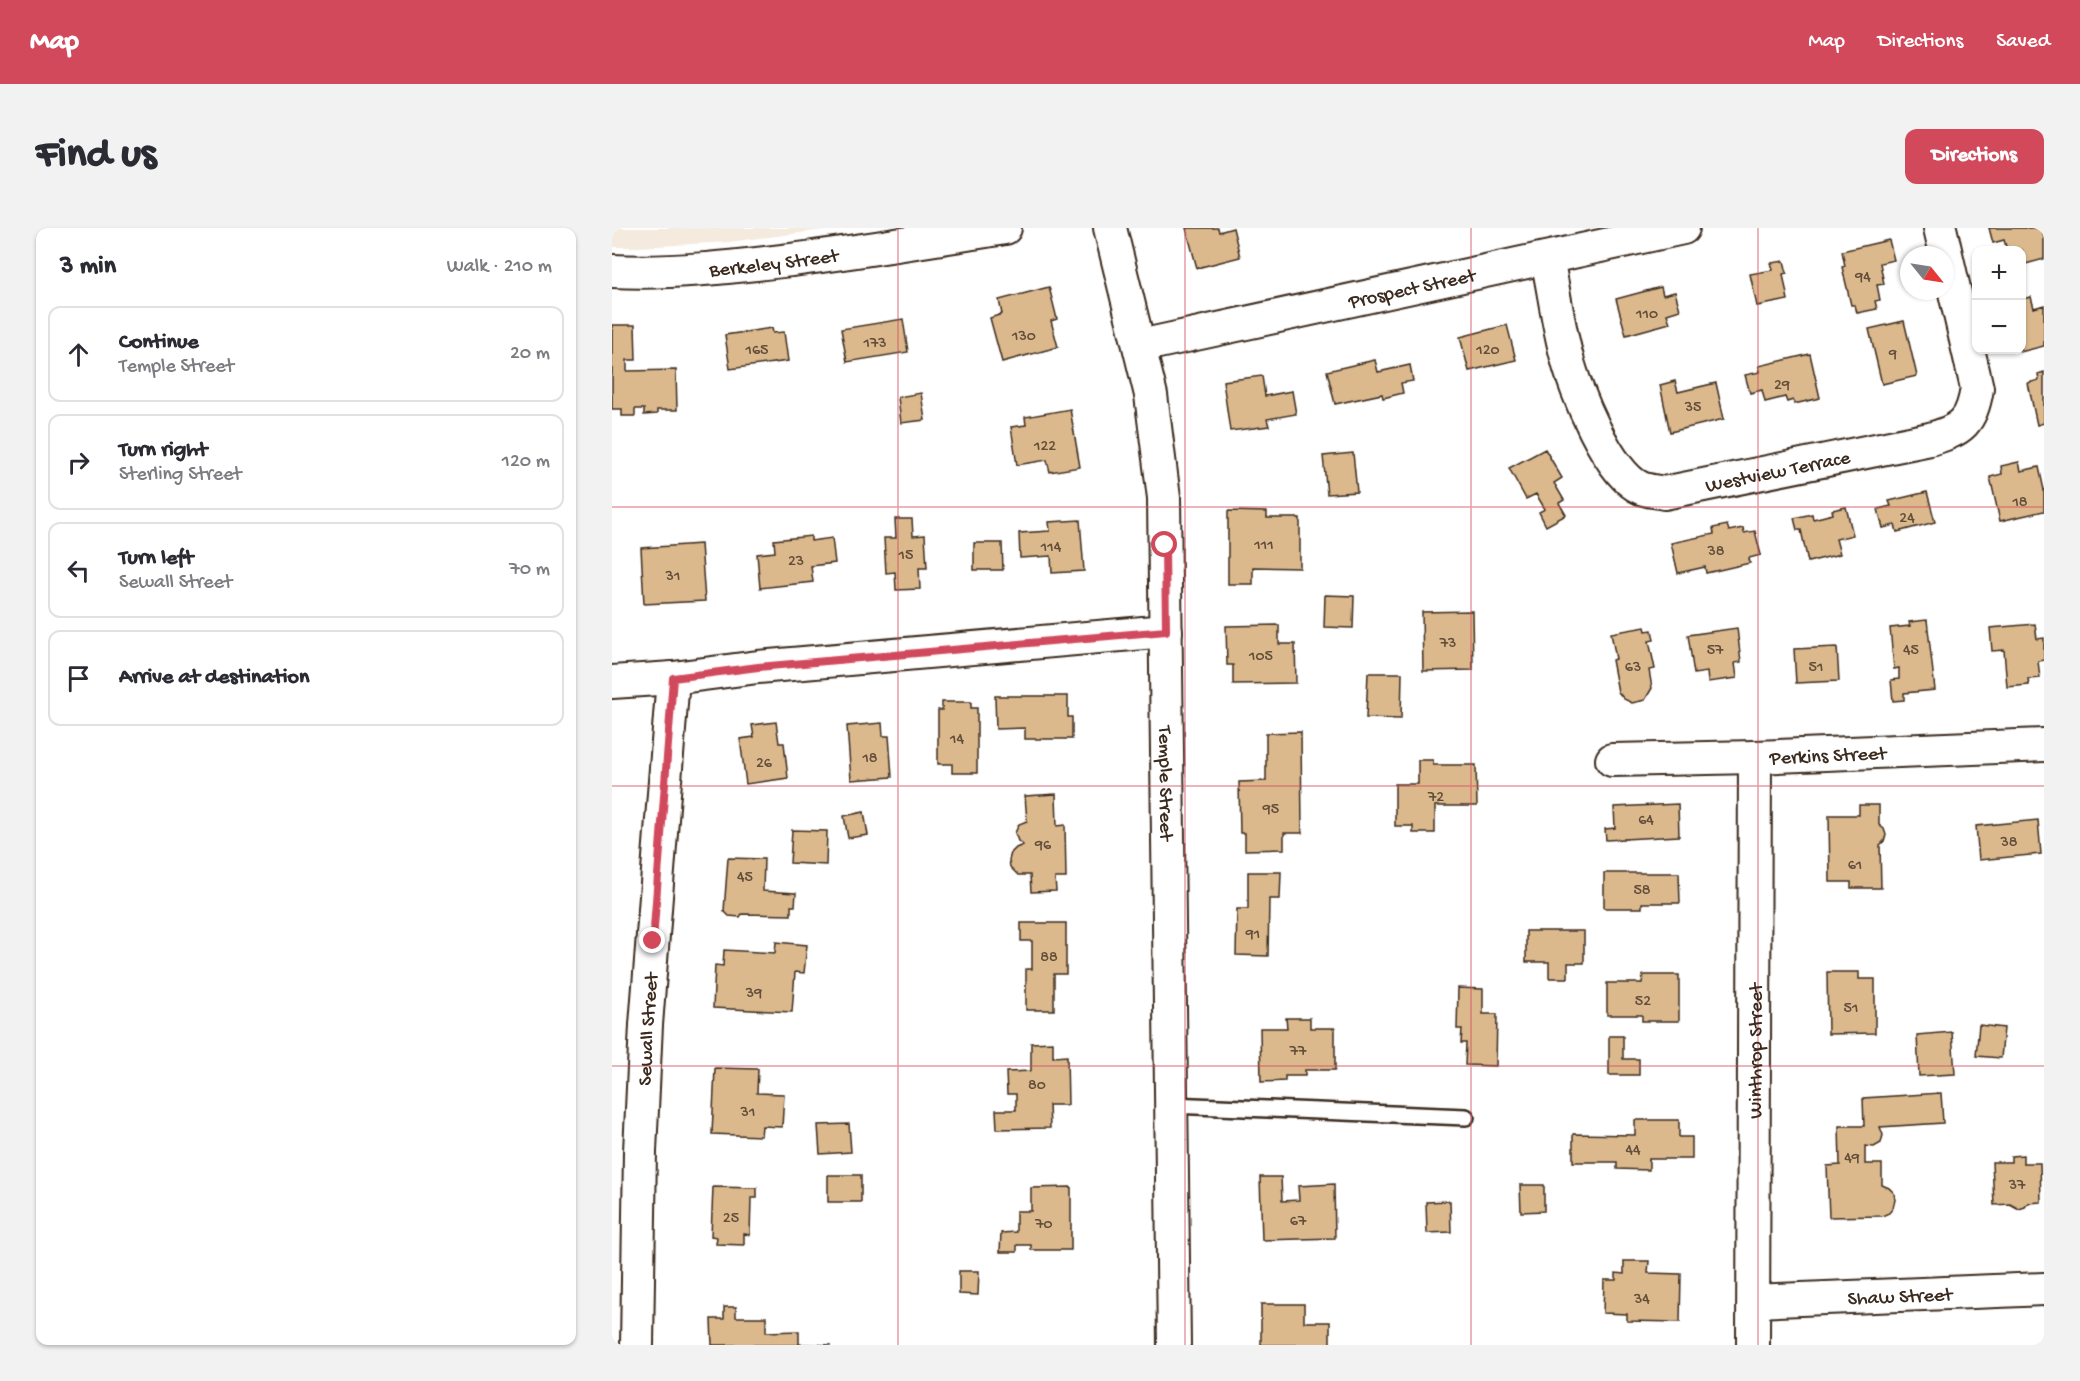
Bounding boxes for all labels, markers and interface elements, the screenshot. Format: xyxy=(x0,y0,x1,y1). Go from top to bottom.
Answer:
text: Map xyxy=(30,26,79,59)
text: Map xyxy=(1808,30,1845,55)
text: Directions xyxy=(1878,30,1963,55)
text: Saved xyxy=(1996,30,2050,55)
button: Directions xyxy=(1905,129,2044,184)
text: Find us xyxy=(36,132,156,181)
street label: Berkeley Street xyxy=(707,246,842,284)
north arrow xyxy=(1900,246,1954,300)
map controls xyxy=(1972,246,2026,354)
button: + xyxy=(1972,246,2026,300)
text: 3 min xyxy=(60,252,116,283)
text: Walk · 210 m xyxy=(447,256,552,279)
street label: Prospect Street xyxy=(1346,265,1480,316)
house number: 94 xyxy=(1854,269,1871,288)
button: − xyxy=(1972,300,2026,354)
house number: 110 xyxy=(1635,306,1658,325)
house number: 130 xyxy=(1011,328,1036,347)
text: Continue xyxy=(119,330,199,356)
house number: 173 xyxy=(862,335,887,354)
icon: ahead xyxy=(62,338,95,371)
house number: 165 xyxy=(745,342,768,361)
house number: 120 xyxy=(1475,342,1500,361)
text: 20 m xyxy=(510,343,550,366)
house number: 9 xyxy=(1888,346,1897,365)
text: Temple Street xyxy=(119,356,234,379)
house number: 29 xyxy=(1774,377,1790,396)
house number: 35 xyxy=(1684,399,1701,418)
text: Turn right xyxy=(119,438,207,464)
house number: 122 xyxy=(1033,438,1056,457)
icon: right xyxy=(62,446,95,479)
street label: Westview Terrace xyxy=(1704,447,1853,499)
text: 120 m xyxy=(502,451,550,474)
text: Sterling Street xyxy=(119,464,242,487)
house number: 18 xyxy=(2011,494,2028,513)
house number: 24 xyxy=(1899,510,1915,529)
route start xyxy=(1151,531,1177,557)
house number: 111 xyxy=(1253,537,1274,556)
house number: 114 xyxy=(1040,539,1062,558)
house number: 38 xyxy=(1706,543,1725,562)
text: Turn left xyxy=(119,546,193,572)
house number: 15 xyxy=(898,547,913,566)
house number: 23 xyxy=(788,553,804,572)
icon: left xyxy=(62,554,95,587)
text: 70 m xyxy=(509,559,550,582)
house number: 31 xyxy=(665,568,680,587)
text: Sewall Street xyxy=(119,572,232,595)
house number: 73 xyxy=(1439,635,1456,654)
house number: 57 xyxy=(1707,642,1724,661)
house number: 45 xyxy=(1903,642,1919,661)
house number: 105 xyxy=(1248,648,1273,667)
house number: 63 xyxy=(1625,659,1641,678)
house number: 51 xyxy=(1809,659,1823,678)
icon: arrive xyxy=(62,662,95,695)
text: Arrive at destination xyxy=(119,665,309,691)
street label: Temple Street xyxy=(1152,725,1176,843)
house number: 14 xyxy=(949,731,964,750)
street label: Perkins Street xyxy=(1768,743,1889,771)
house number: 18 xyxy=(861,750,878,769)
house number: 26 xyxy=(756,755,773,774)
house number: 72 xyxy=(1427,789,1444,808)
house number: 95 xyxy=(1262,801,1279,820)
house number: 64 xyxy=(1638,812,1654,831)
house number: 38 xyxy=(1999,834,2018,853)
house number: 96 xyxy=(1034,837,1052,856)
house number: 61 xyxy=(1848,857,1862,876)
house number: 45 xyxy=(737,869,753,888)
house number: 58 xyxy=(1633,882,1651,901)
house number: 91 xyxy=(1245,926,1260,945)
route end xyxy=(639,927,665,953)
house number: 88 xyxy=(1040,949,1058,968)
street label: Sewall Street xyxy=(635,970,665,1086)
street label: Winthrop Street xyxy=(1746,982,1769,1119)
house number: 39 xyxy=(745,985,762,1004)
house number: 52 xyxy=(1635,993,1651,1012)
house number: 51 xyxy=(1844,1000,1858,1019)
house number: 77 xyxy=(1289,1043,1307,1062)
house number: 80 xyxy=(1028,1077,1046,1096)
house number: 31 xyxy=(740,1104,755,1123)
house number: 44 xyxy=(1625,1142,1641,1161)
house number: 49 xyxy=(1844,1150,1860,1169)
house number: 37 xyxy=(2008,1177,2026,1196)
house number: 25 xyxy=(723,1210,739,1229)
house number: 67 xyxy=(1290,1213,1307,1232)
house number: 70 xyxy=(1034,1216,1053,1235)
street label: Shaw Street xyxy=(1847,1285,1955,1312)
house number: 34 xyxy=(1633,1291,1650,1310)

